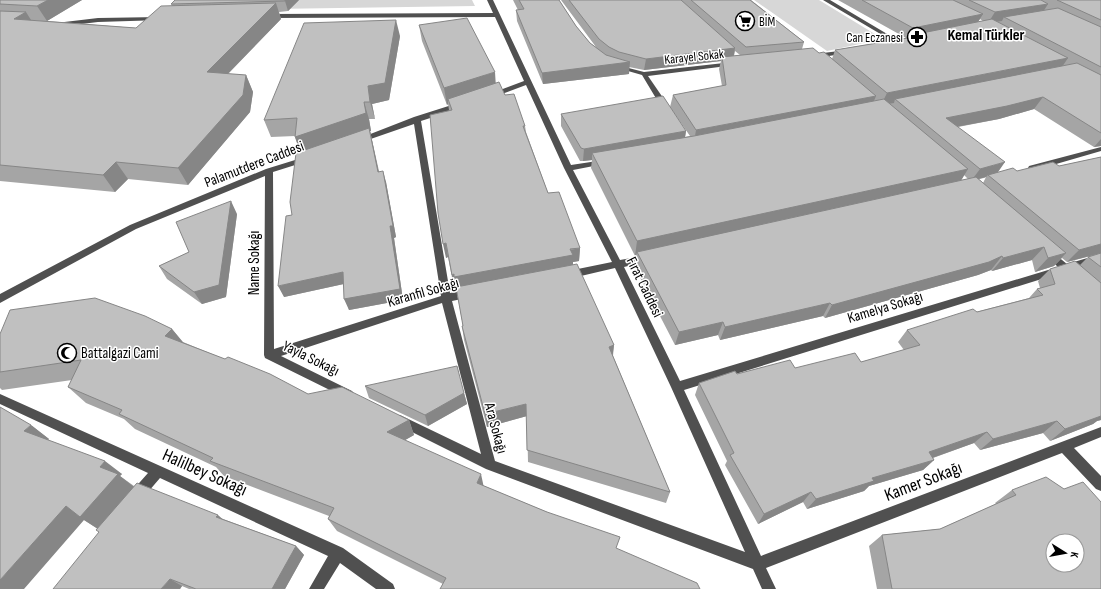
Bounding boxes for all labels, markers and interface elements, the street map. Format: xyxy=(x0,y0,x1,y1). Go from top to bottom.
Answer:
supermarket icon: BİM xyxy=(734,10,756,32)
place label: BİM xyxy=(759,13,775,30)
pharmacy icon: Can Eczanesi xyxy=(906,26,928,48)
district label: Kemal Türkler xyxy=(947,26,1025,45)
place label: Can Eczanesi xyxy=(846,30,903,46)
street label: Karayel Sokak xyxy=(664,46,725,68)
street label: Palamutdere Caddesi xyxy=(202,137,307,192)
street label: Name Sokağı xyxy=(245,231,264,295)
street label: Fırat Caddesi xyxy=(622,254,667,321)
street label: Karanfil Sokağı xyxy=(385,273,461,312)
street label: Kamelya Sokağı xyxy=(845,287,925,328)
street label: Yayla Sokağı xyxy=(279,337,342,380)
mosque icon: Battalgazi Cami xyxy=(56,342,78,364)
place label: Battalgazi Cami xyxy=(81,344,159,363)
street label: Ara Sokağı xyxy=(479,400,511,456)
street label: Halilbey Sokağı xyxy=(159,444,250,500)
street label: Kamer Sokağı xyxy=(881,457,965,506)
north arrow xyxy=(1045,533,1085,573)
text: K xyxy=(1067,551,1081,559)

